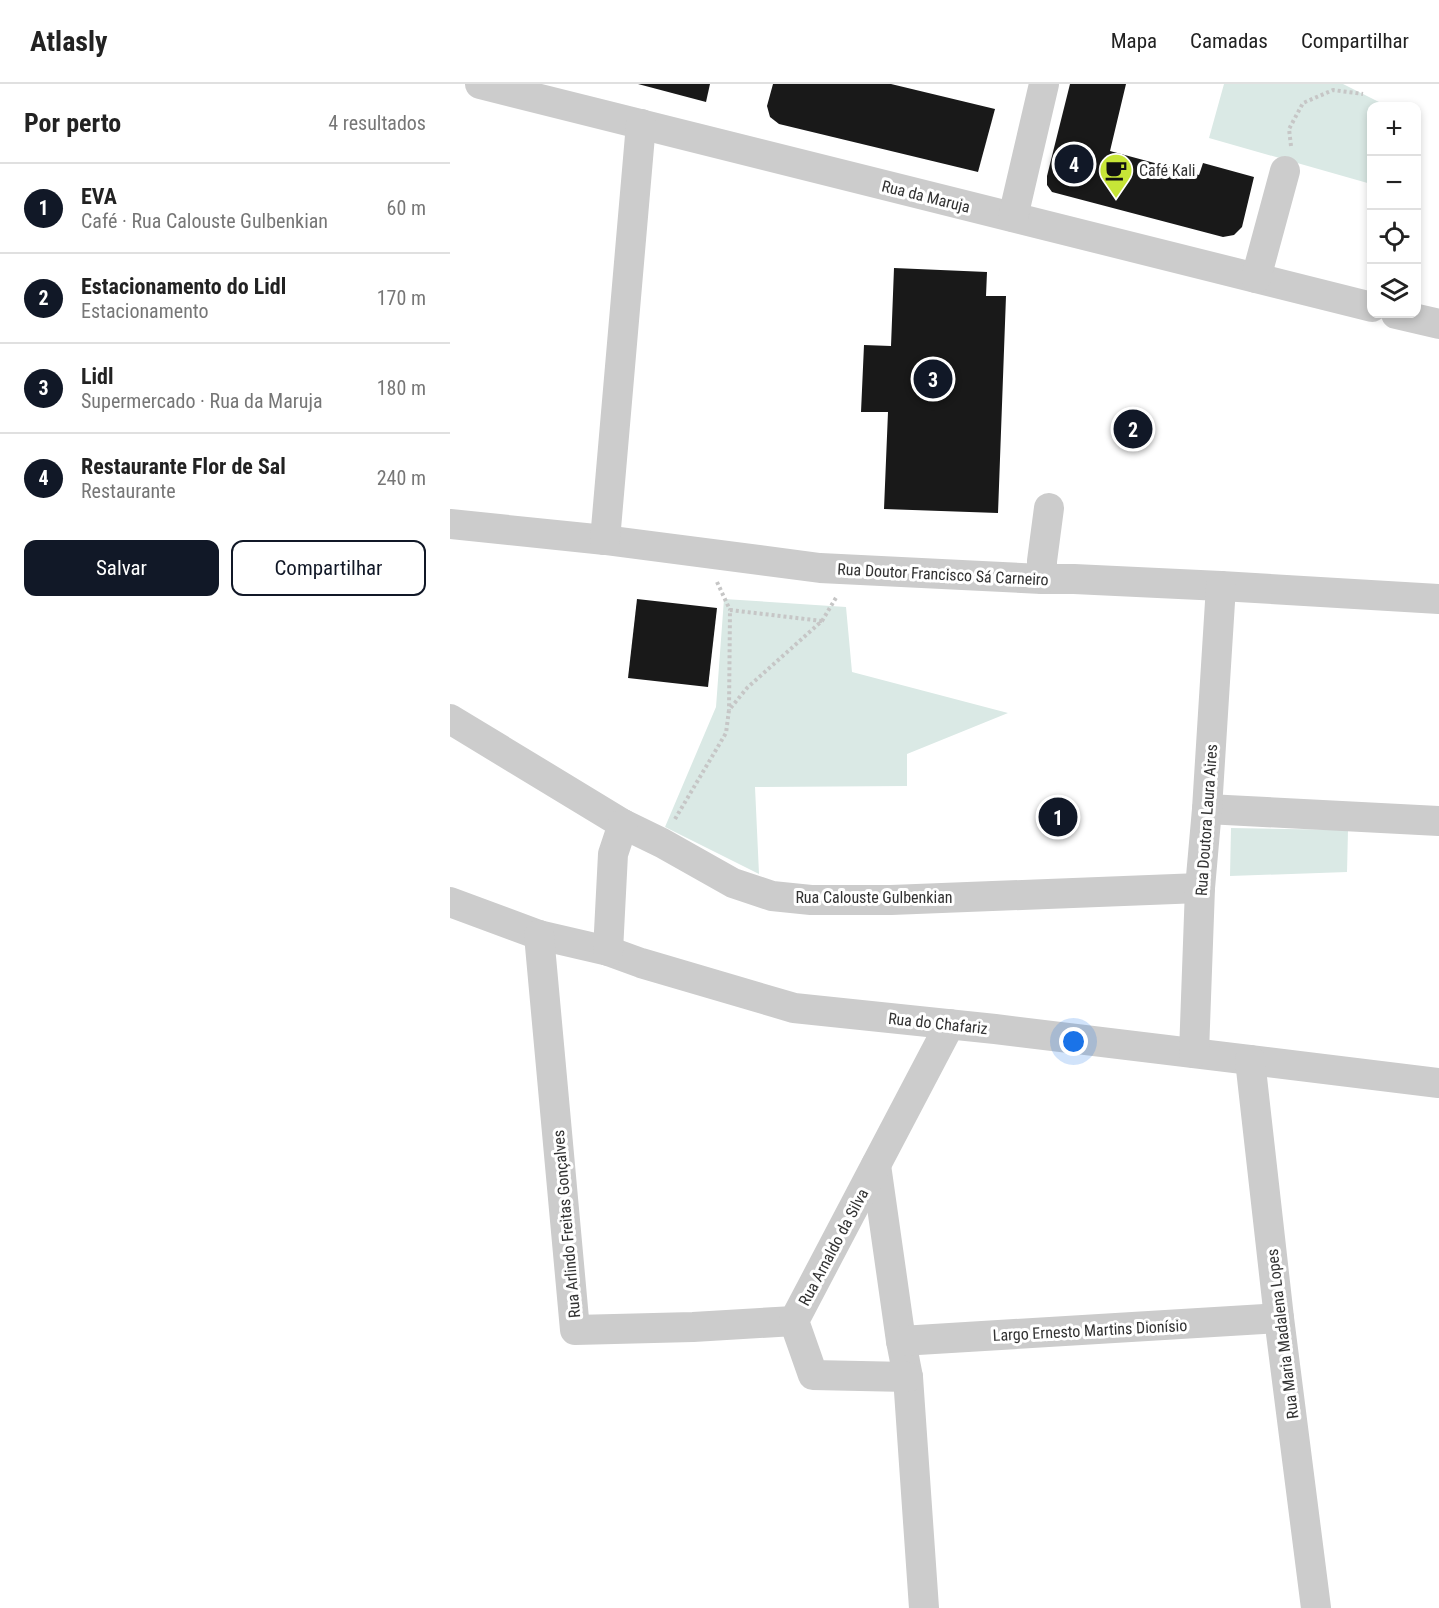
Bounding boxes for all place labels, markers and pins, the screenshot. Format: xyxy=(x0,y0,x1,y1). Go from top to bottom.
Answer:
pin: 4 xyxy=(1054,142,1094,187)
cafe icon: Café Kali xyxy=(1098,152,1134,199)
place label: Café Kali xyxy=(1139,161,1196,180)
pin: 3 xyxy=(914,356,952,402)
pin: 2 xyxy=(1114,406,1152,452)
pin: 1 xyxy=(1038,794,1078,840)

